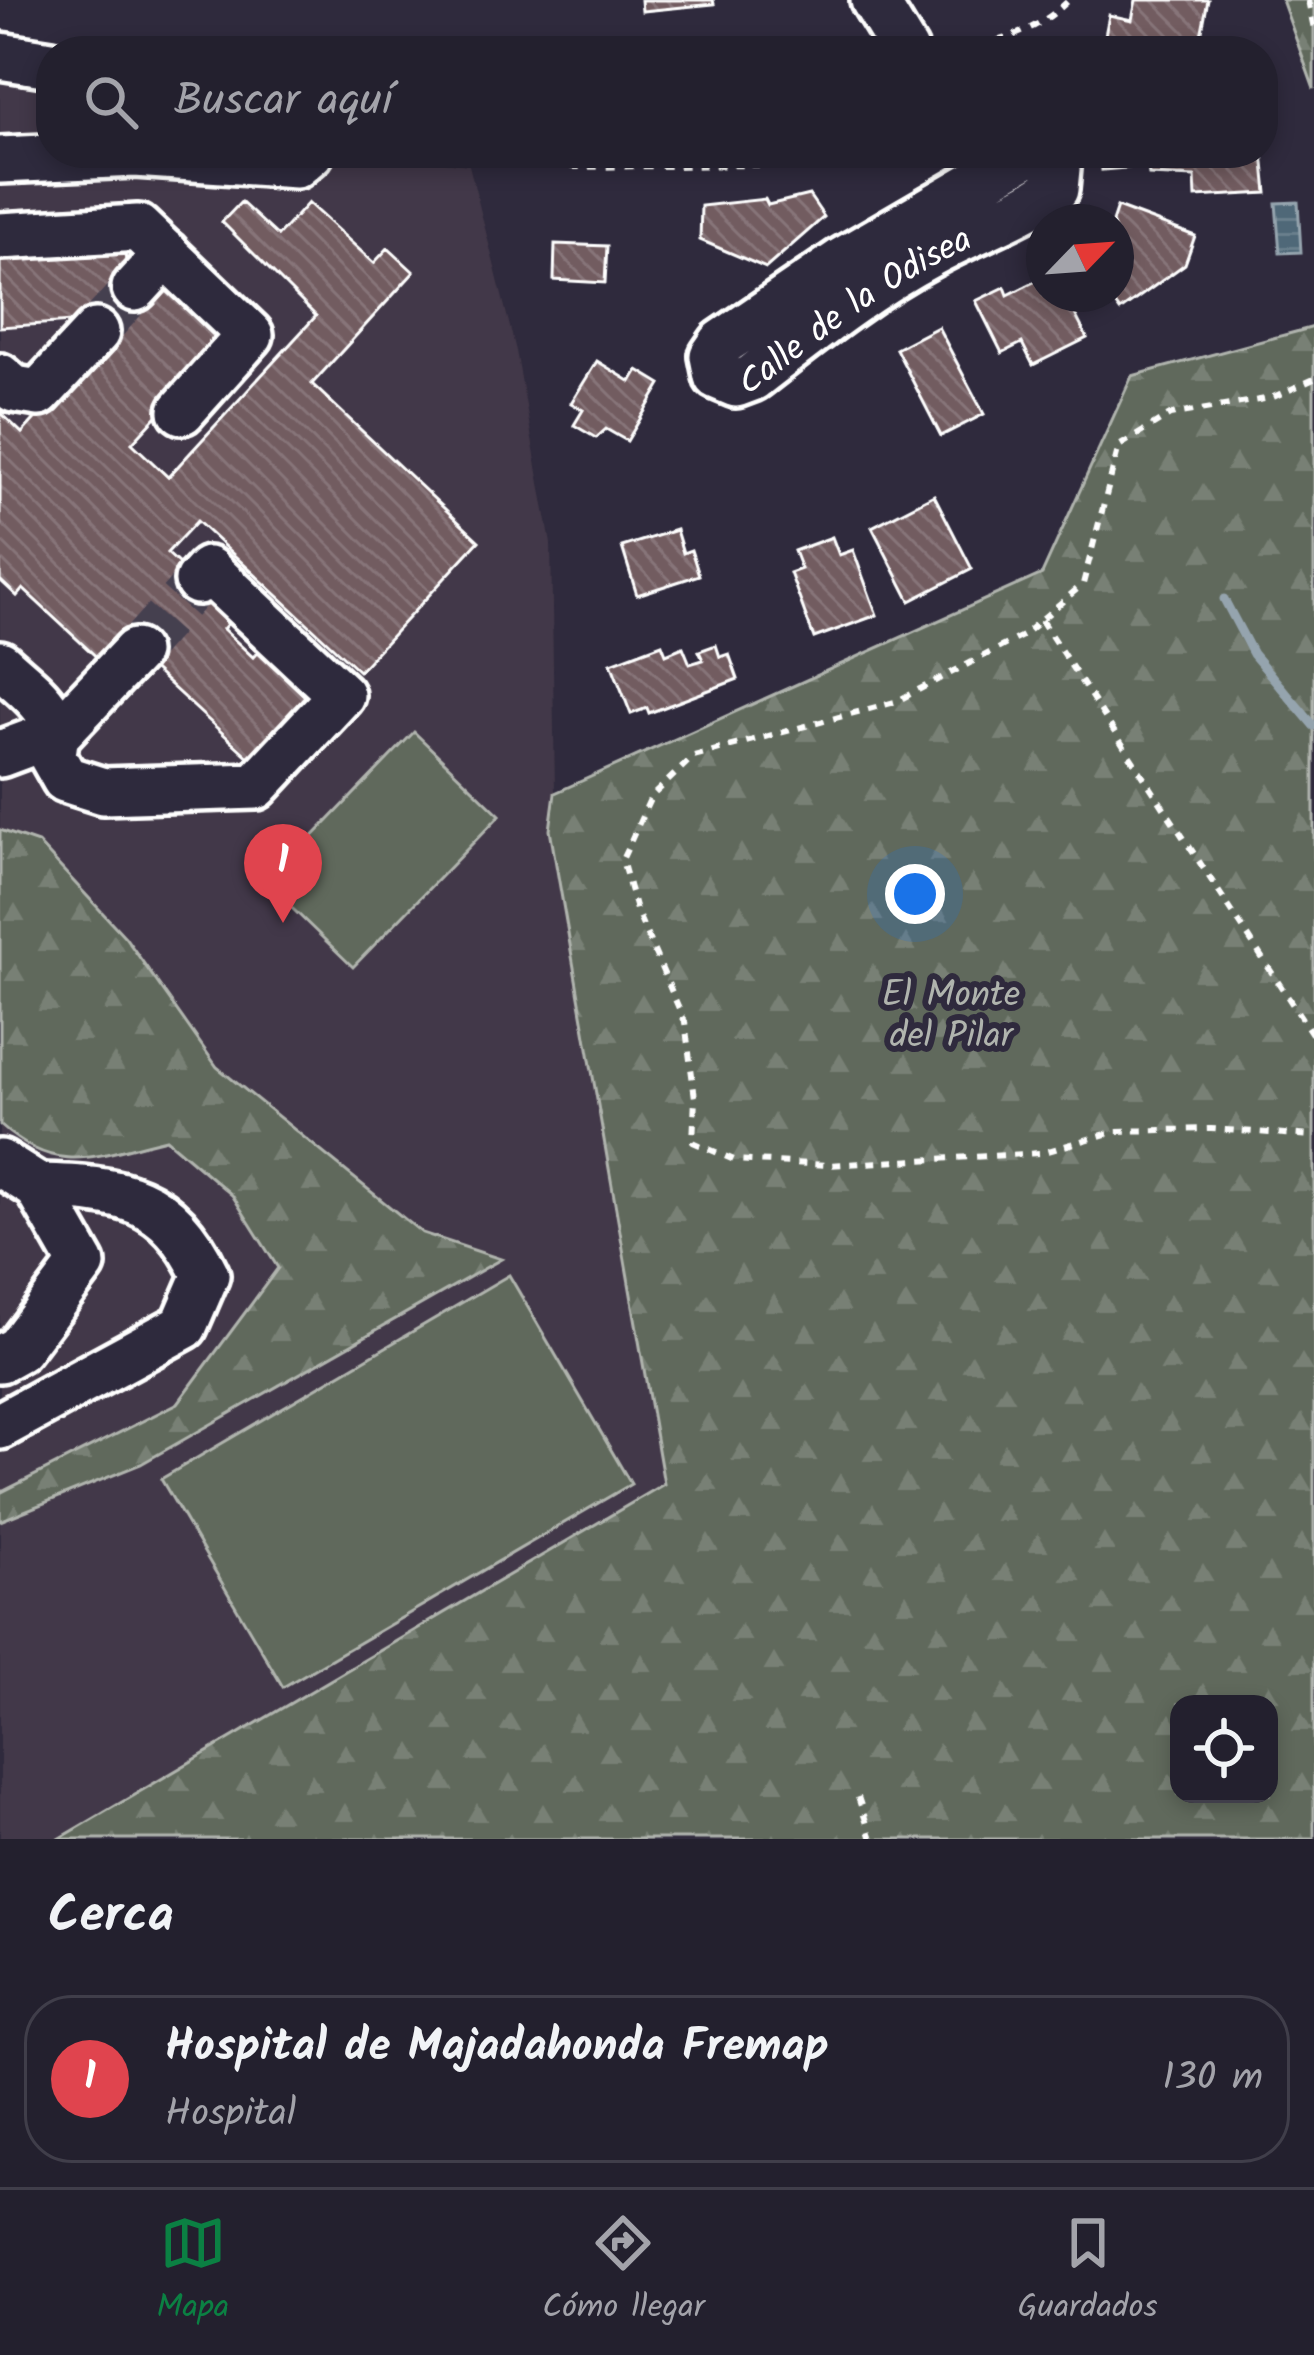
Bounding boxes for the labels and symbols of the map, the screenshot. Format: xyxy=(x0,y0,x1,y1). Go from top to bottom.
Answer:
north arrow xyxy=(1026,204,1134,312)
street label: Calle de la Odisea xyxy=(731,212,982,412)
pin: 1 xyxy=(244,824,322,923)
your location xyxy=(885,864,945,924)
park label: El Monte del Pilar xyxy=(882,968,1020,1066)

